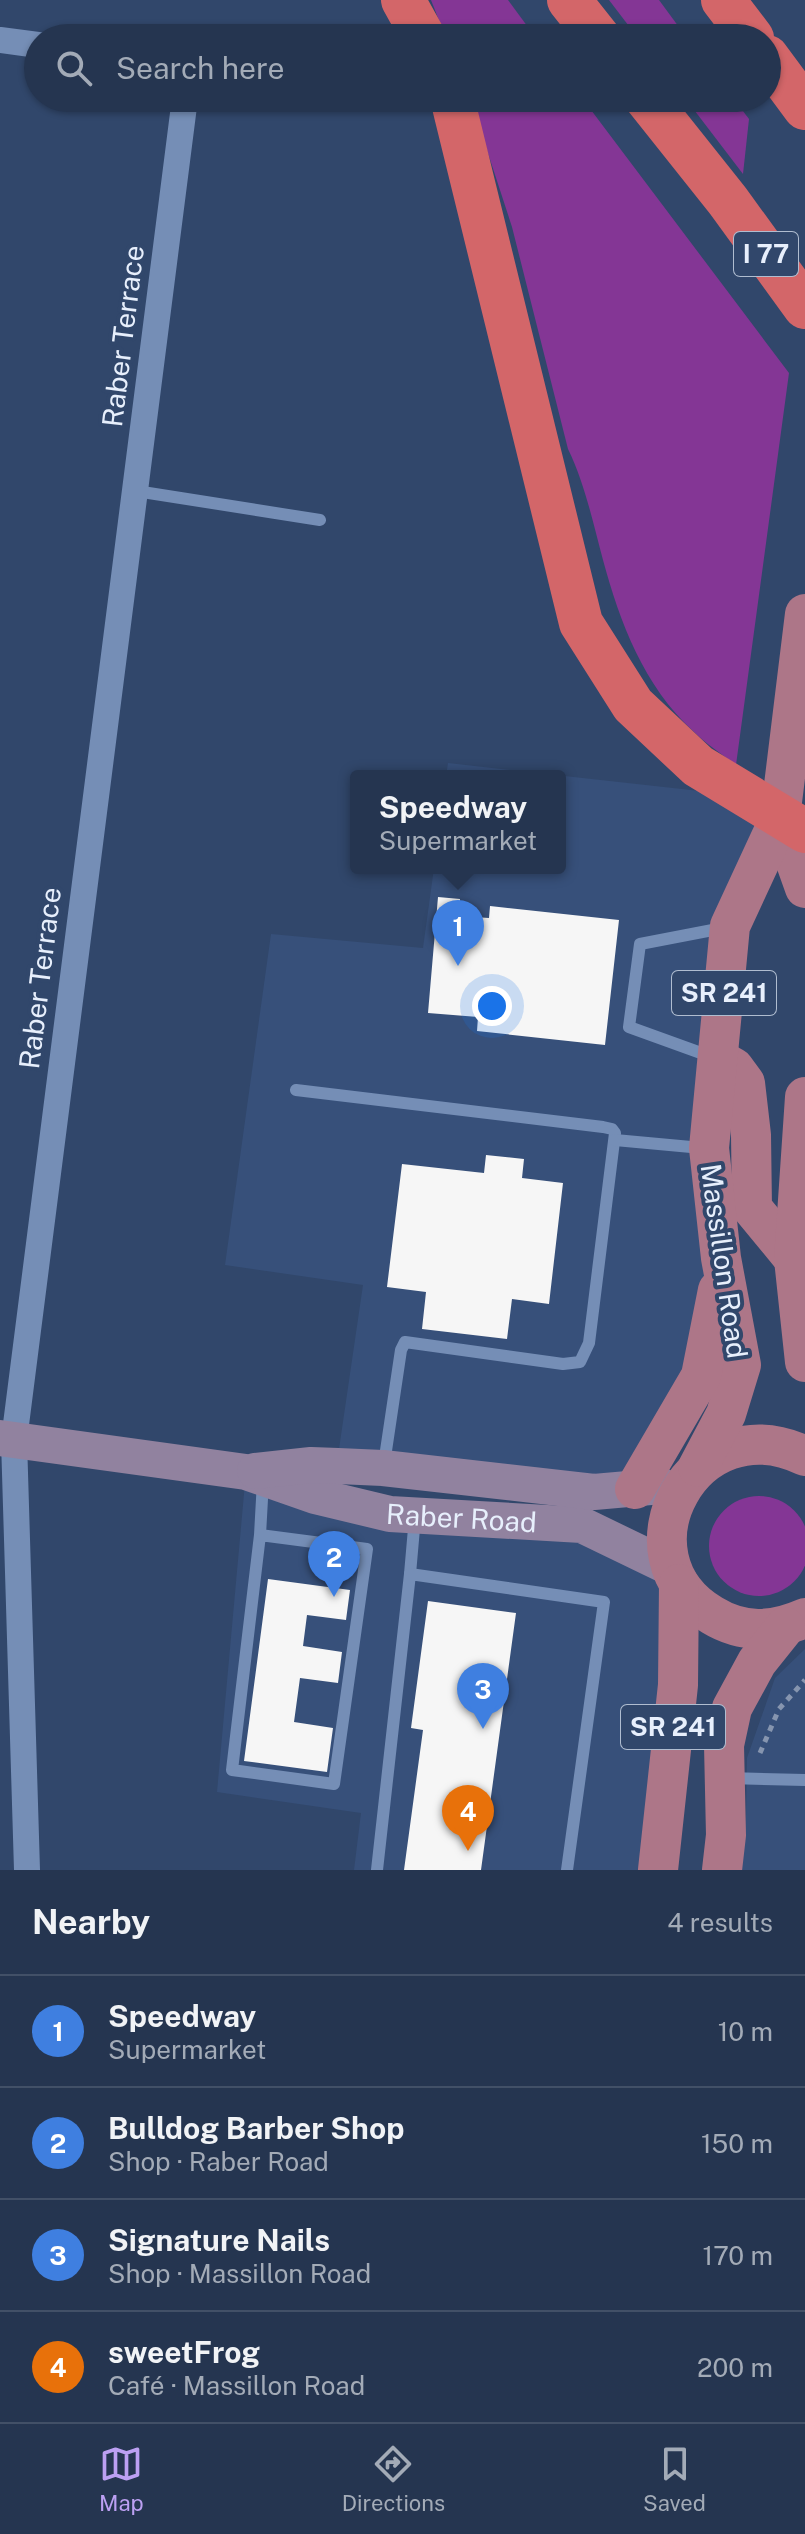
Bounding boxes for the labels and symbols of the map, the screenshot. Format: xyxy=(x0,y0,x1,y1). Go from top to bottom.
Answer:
road number: I 77 xyxy=(734,232,798,276)
street label: Raber Terrace xyxy=(95,243,150,429)
street label: Raber Terrace xyxy=(12,885,67,1071)
pin: 1 xyxy=(432,900,484,966)
road number: SR 241 xyxy=(672,971,776,1015)
your location xyxy=(472,986,512,1026)
street label: Massillon Road xyxy=(694,1161,755,1360)
street label: Raber Road xyxy=(385,1497,538,1538)
pin: 2 xyxy=(308,1531,360,1597)
pin: 3 xyxy=(457,1663,509,1729)
road number: SR 241 xyxy=(621,1705,725,1749)
pin: 4 xyxy=(442,1785,494,1851)

